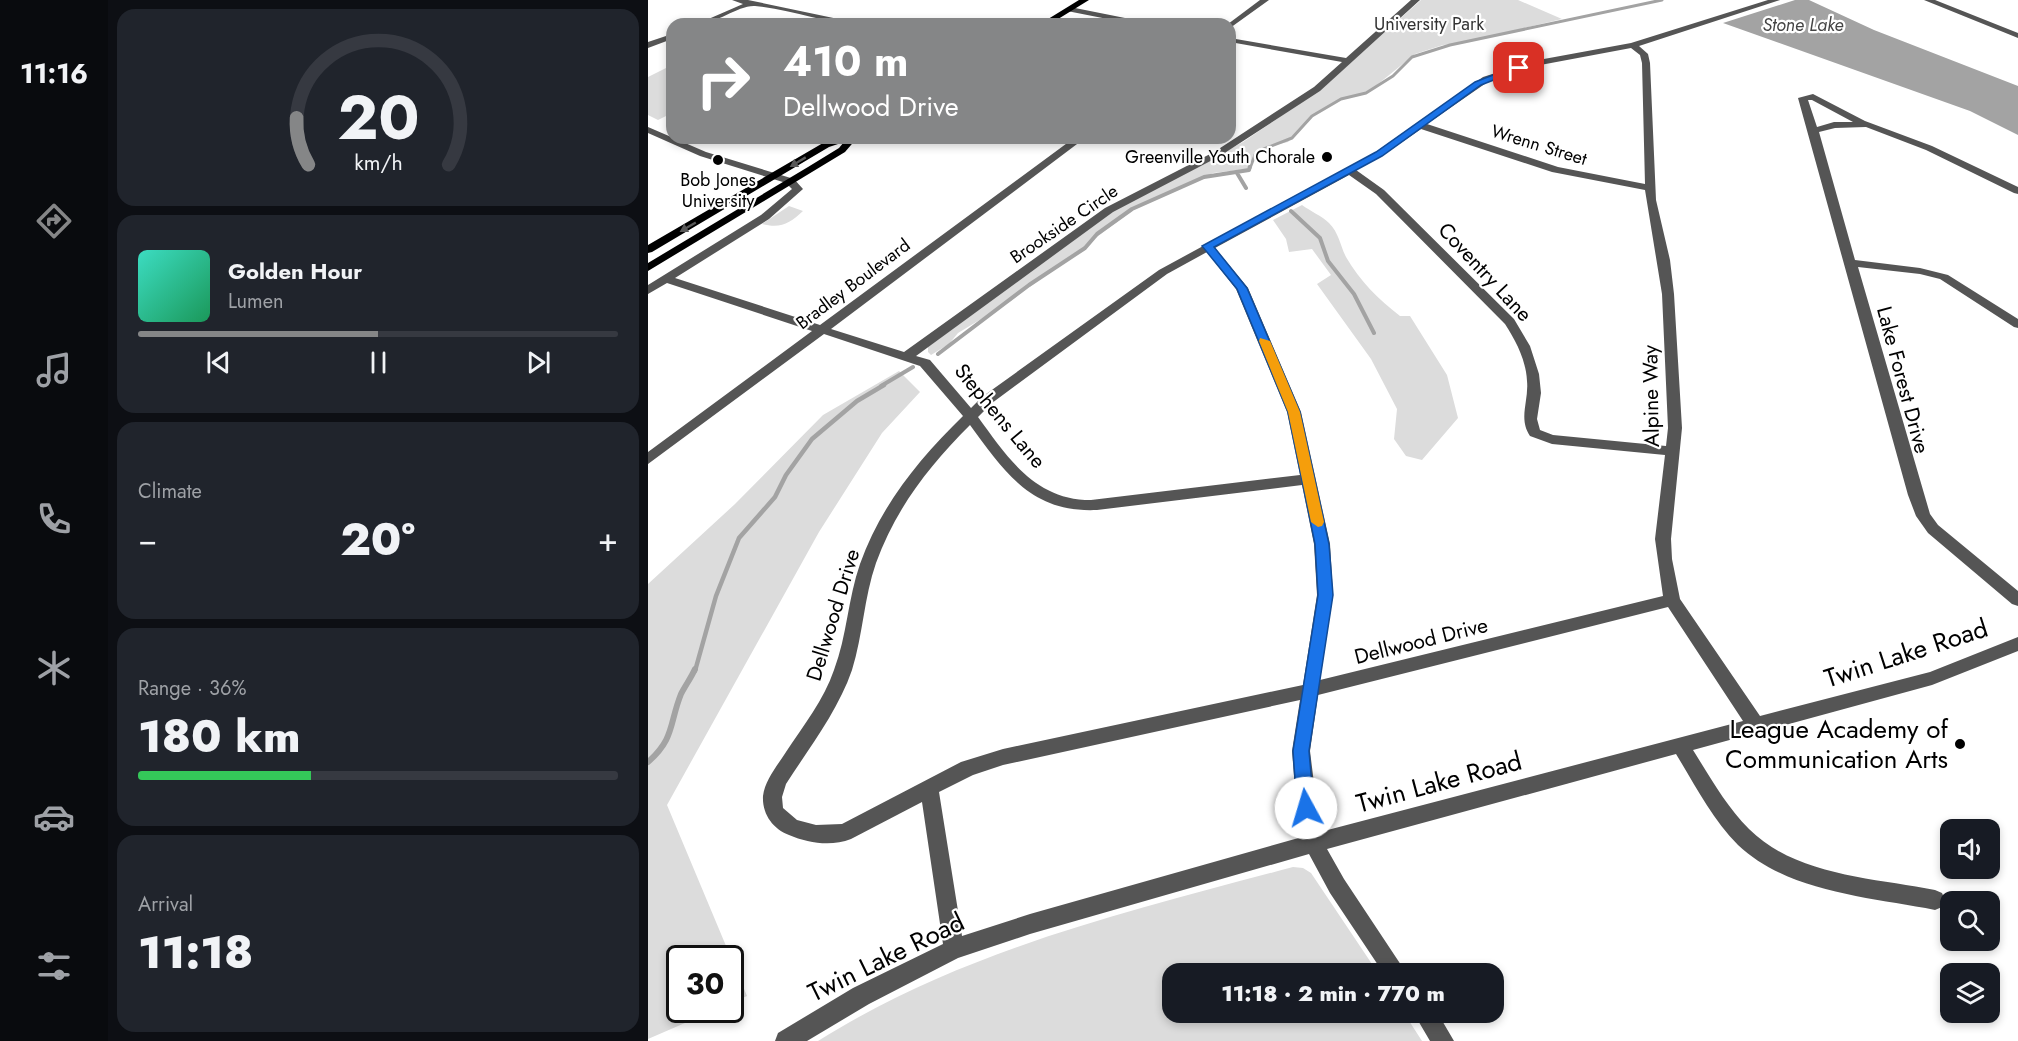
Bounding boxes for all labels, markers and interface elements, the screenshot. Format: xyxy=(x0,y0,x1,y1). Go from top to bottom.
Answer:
park label: University Park xyxy=(1374,11,1484,37)
water label: Stone Lake xyxy=(1762,12,1844,38)
text: 410 m xyxy=(783,31,909,92)
icon: right xyxy=(684,42,762,120)
pin xyxy=(1493,42,1544,93)
icon: arrive xyxy=(1502,51,1535,84)
text: 11:16 xyxy=(20,54,88,93)
text: 20 xyxy=(337,72,419,162)
text: Dellwood Drive xyxy=(783,87,959,126)
street label: Wrenn Street xyxy=(1488,118,1591,172)
place label: Greenville Youth Chorale xyxy=(1125,144,1315,170)
text: km/h xyxy=(354,147,402,178)
marker: Greenville Youth Chorale xyxy=(1320,150,1334,164)
marker: Bob Jones University xyxy=(711,153,725,167)
one-way arrow xyxy=(790,156,806,167)
place label: Bob Jones University xyxy=(680,167,756,214)
street label: Brookside Circle xyxy=(1005,178,1123,270)
icon: directions xyxy=(33,200,75,242)
street label: Coventry Lane xyxy=(1431,216,1539,328)
one-way arrow xyxy=(680,221,696,232)
street label: Bradley Boulevard xyxy=(790,232,916,336)
text: Golden Hour xyxy=(228,255,362,287)
text: Lumen xyxy=(228,287,284,316)
street label: Lake Forest Drive xyxy=(1869,303,1937,457)
street label: Alpine Way xyxy=(1635,344,1667,447)
icon: previous xyxy=(202,346,235,379)
icon: pause xyxy=(362,346,395,379)
icon: next xyxy=(522,346,555,379)
icon: music xyxy=(33,349,75,391)
street label: Stephens Lane xyxy=(947,357,1053,475)
text: Climate xyxy=(138,477,202,506)
icon: phone xyxy=(33,498,75,540)
text: 20° xyxy=(340,507,415,572)
text: − xyxy=(138,516,157,563)
text: + xyxy=(598,516,618,563)
street label: Dellwood Drive xyxy=(799,545,867,685)
street label: Twin Lake Road xyxy=(1819,609,1993,697)
street label: Dellwood Drive xyxy=(1351,610,1491,672)
icon: climate xyxy=(33,647,75,689)
text: Range · 36% xyxy=(138,674,246,703)
text: 180 km xyxy=(138,704,300,769)
place label: League Academy of Communication Arts xyxy=(1725,710,1949,778)
marker: League Academy of Communication Arts xyxy=(1953,737,1967,751)
street label: Twin Lake Road xyxy=(1352,742,1526,822)
position arrow xyxy=(1274,776,1338,840)
icon: car xyxy=(33,796,75,838)
map controls xyxy=(1940,819,2000,1023)
button: sound xyxy=(1940,819,2000,879)
text: Arrival xyxy=(138,890,193,919)
button: search xyxy=(1940,891,2000,951)
street label: Twin Lake Road xyxy=(801,903,971,1011)
text: 11:18 xyxy=(138,920,253,985)
icon: filters xyxy=(33,945,75,987)
speed limit sign: 30 xyxy=(666,945,744,1023)
button: layers xyxy=(1940,963,2000,1023)
text: 11:18 · 2 min · 770 m xyxy=(1221,977,1445,1009)

